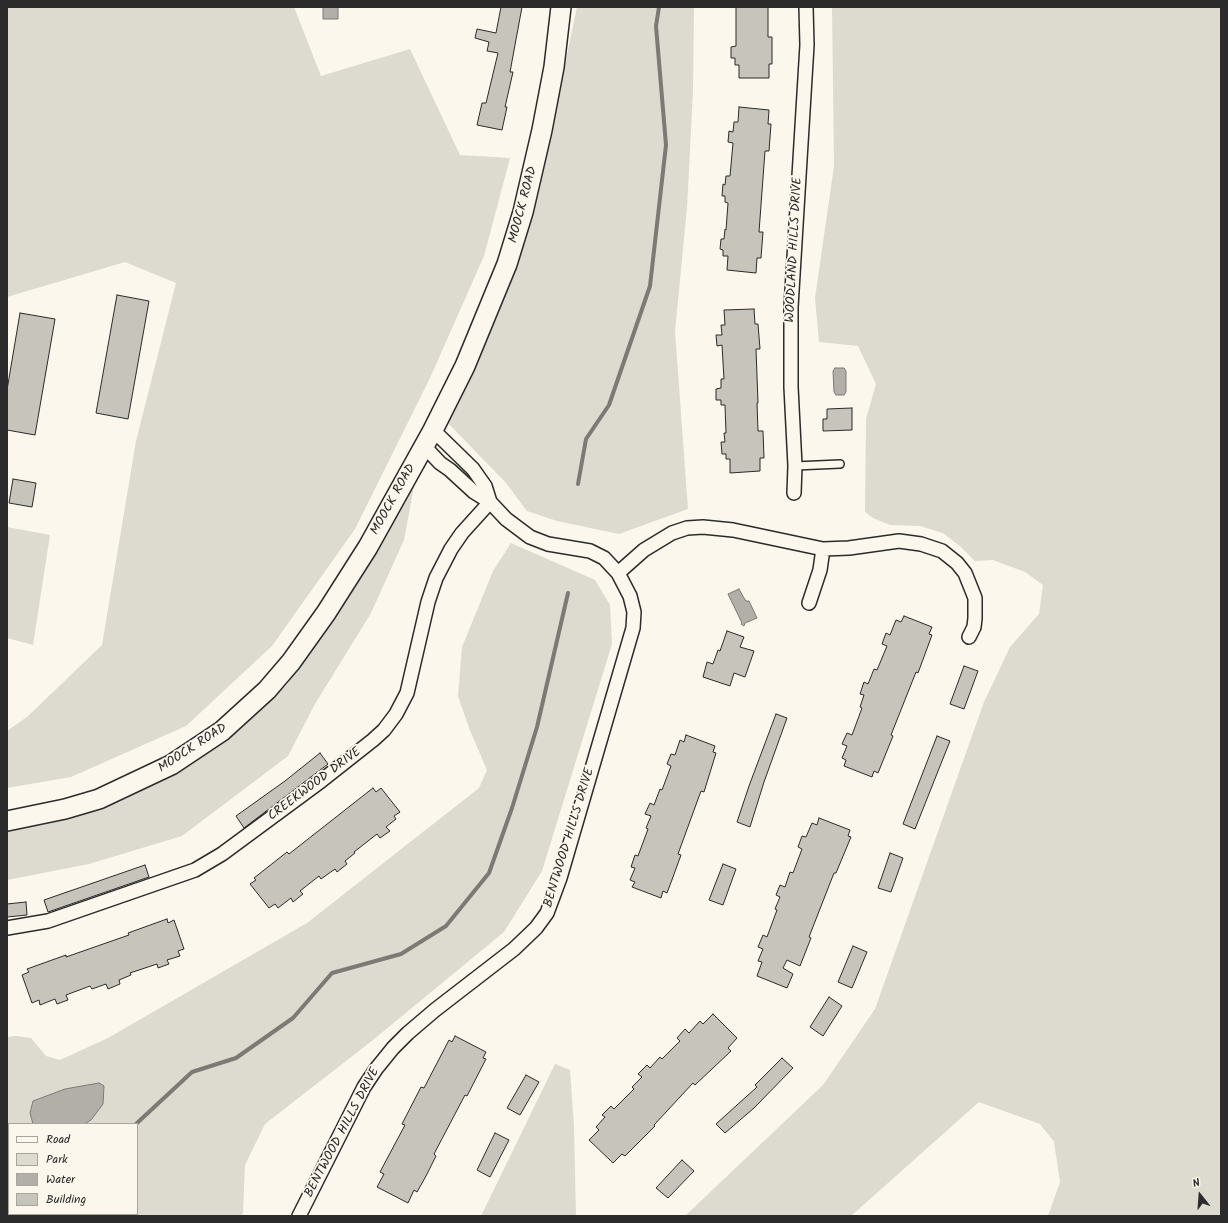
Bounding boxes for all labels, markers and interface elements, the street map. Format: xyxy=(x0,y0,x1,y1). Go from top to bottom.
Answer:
street label: MOOCK ROAD xyxy=(506,165,542,245)
street label: WOODLAND HILLS DRIVE xyxy=(783,177,807,323)
street label: MOOCK ROAD xyxy=(368,462,420,538)
street label: MOOCK ROAD xyxy=(156,721,230,777)
street label: CREEKWOOD DRIVE xyxy=(265,745,365,825)
street label: BENTWOOD HILLS DRIVE xyxy=(541,766,599,910)
street label: BENTWOOD HILLS DRIVE xyxy=(302,1065,384,1201)
legend xyxy=(8,1123,138,1215)
text: Road xyxy=(46,1130,70,1149)
text: Park xyxy=(46,1150,68,1169)
text: Water xyxy=(46,1170,75,1189)
text: N xyxy=(1191,1174,1202,1193)
north arrow xyxy=(1180,1175,1220,1215)
text: Building xyxy=(46,1190,86,1209)

